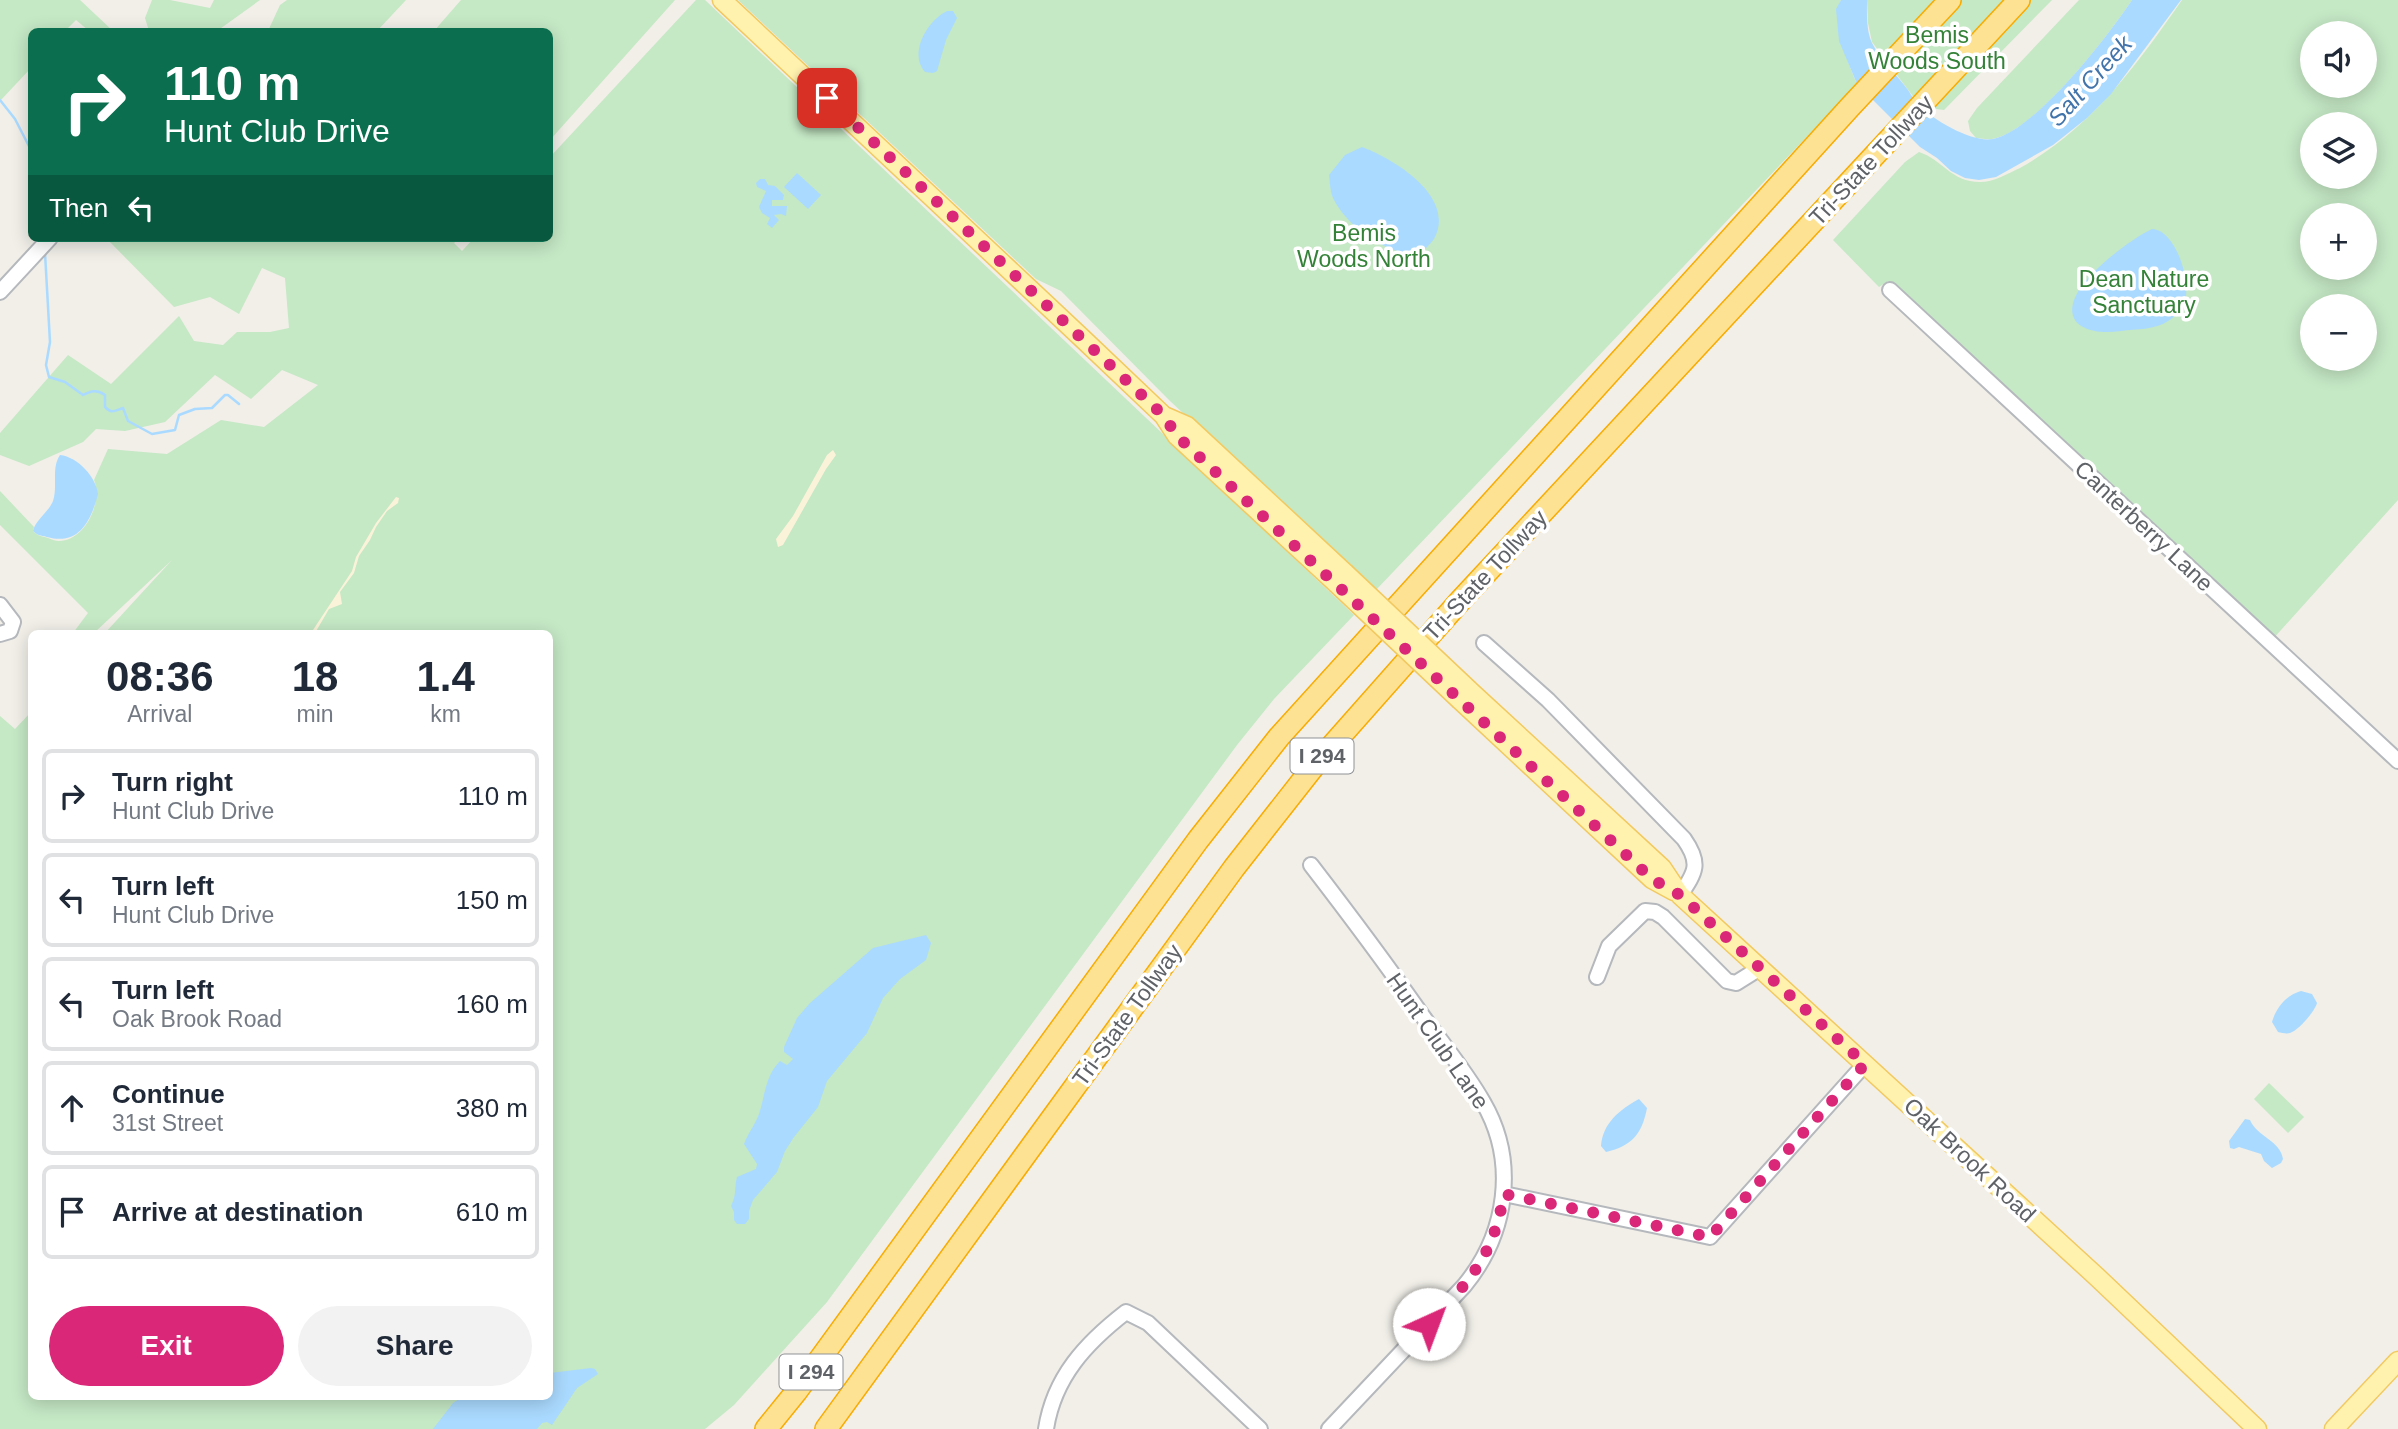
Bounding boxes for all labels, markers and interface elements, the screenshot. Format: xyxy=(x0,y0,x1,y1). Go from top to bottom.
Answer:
map controls xyxy=(2300,21,2377,371)
button: sound xyxy=(2300,21,2377,98)
park label: Bemis Woods South xyxy=(1868,22,2006,74)
water label: Salt Creek xyxy=(2042,29,2138,131)
icon: right xyxy=(49,56,140,147)
text: 110 m xyxy=(164,56,300,110)
pin xyxy=(797,68,857,128)
icon: arrive xyxy=(808,79,846,117)
street label: Tri-State Tollway xyxy=(1804,89,1938,231)
button: layers xyxy=(2300,112,2377,189)
text: Hunt Club Drive xyxy=(164,113,390,149)
icon: left xyxy=(122,189,160,227)
text: Then xyxy=(49,193,108,223)
button: + xyxy=(2300,203,2377,280)
park label: Bemis Woods North xyxy=(1297,220,1431,272)
park label: Dean Nature Sanctuary xyxy=(2079,266,2209,318)
button: − xyxy=(2300,294,2377,371)
street label: Canterberry Lane xyxy=(2070,455,2218,597)
street label: Tri-State Tollway xyxy=(1418,504,1552,646)
text: 08:36 xyxy=(106,653,214,700)
text: 18 xyxy=(292,653,338,700)
text: 1.4 xyxy=(416,653,475,700)
text: Arrival xyxy=(127,701,192,727)
text: min xyxy=(296,701,334,727)
text: km xyxy=(430,701,461,727)
road number: I 294 xyxy=(1290,738,1354,774)
text: Turn right xyxy=(112,767,233,797)
icon: right xyxy=(53,777,91,815)
text: 110 m xyxy=(458,781,528,811)
text: Hunt Club Drive xyxy=(112,798,274,824)
text: Turn left xyxy=(112,871,214,901)
icon: left xyxy=(53,881,91,919)
text: 150 m xyxy=(456,885,528,915)
text: Hunt Club Drive xyxy=(112,902,274,928)
street label: Tri-State Tollway xyxy=(1067,939,1187,1091)
street label: Hunt Club Lane xyxy=(1382,968,1494,1114)
text: Turn left xyxy=(112,975,214,1005)
icon: left xyxy=(53,985,91,1023)
text: 160 m xyxy=(456,989,528,1019)
text: Oak Brook Road xyxy=(112,1006,282,1032)
text: Continue xyxy=(112,1079,225,1109)
icon: ahead xyxy=(53,1089,91,1127)
text: 380 m xyxy=(456,1093,528,1123)
street label: Oak Brook Road xyxy=(1899,1093,2041,1227)
text: 31st Street xyxy=(112,1110,223,1136)
icon: arrive xyxy=(53,1193,91,1231)
text: Arrive at destination xyxy=(112,1197,363,1227)
text: 610 m xyxy=(456,1197,528,1227)
position arrow xyxy=(1392,1287,1466,1361)
button: Exit xyxy=(49,1306,284,1386)
button: Share xyxy=(298,1306,532,1386)
road number: I 294 xyxy=(780,1354,842,1390)

